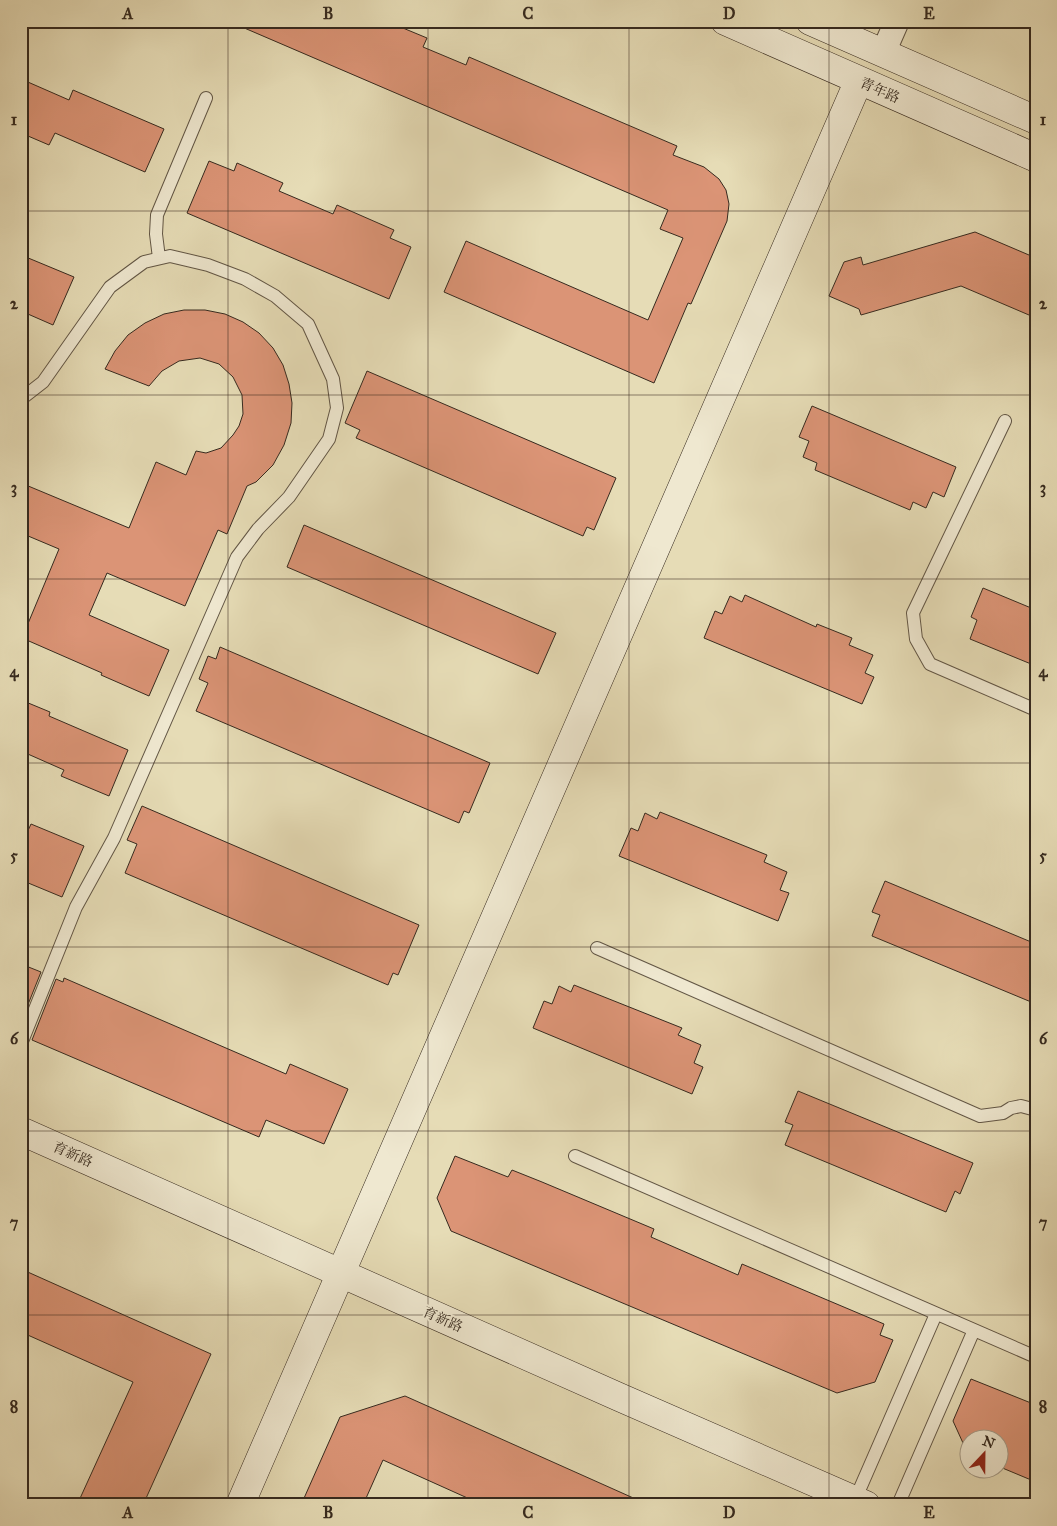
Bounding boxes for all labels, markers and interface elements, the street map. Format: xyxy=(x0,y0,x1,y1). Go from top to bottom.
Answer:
text: A xyxy=(122,4,134,23)
text: B xyxy=(323,4,333,23)
text: C xyxy=(523,4,534,23)
text: D xyxy=(723,4,736,23)
text: E xyxy=(923,4,935,23)
street label: 青年路 xyxy=(857,74,902,107)
text: 1 xyxy=(11,110,18,129)
text: 1 xyxy=(1040,110,1047,129)
text: 2 xyxy=(10,294,19,313)
text: 2 xyxy=(1039,294,1048,313)
text: 3 xyxy=(11,478,17,498)
text: 3 xyxy=(1040,478,1046,498)
text: 4 xyxy=(10,662,20,682)
text: 4 xyxy=(1039,662,1049,682)
text: 5 xyxy=(10,846,18,865)
text: 5 xyxy=(1039,846,1047,865)
text: 6 xyxy=(10,1029,19,1048)
text: 6 xyxy=(1039,1029,1048,1048)
street label: 育新路 xyxy=(50,1138,95,1171)
text: 7 xyxy=(10,1213,19,1232)
text: 7 xyxy=(1039,1213,1048,1232)
street label: 育新路 xyxy=(420,1303,465,1336)
text: 8 xyxy=(10,1397,18,1416)
text: 8 xyxy=(1039,1397,1047,1416)
north arrow xyxy=(960,1428,1010,1478)
text: N xyxy=(980,1432,997,1453)
text: A xyxy=(122,1503,134,1522)
text: B xyxy=(323,1503,333,1522)
text: C xyxy=(523,1503,534,1522)
text: D xyxy=(723,1503,736,1522)
text: E xyxy=(923,1503,935,1522)

